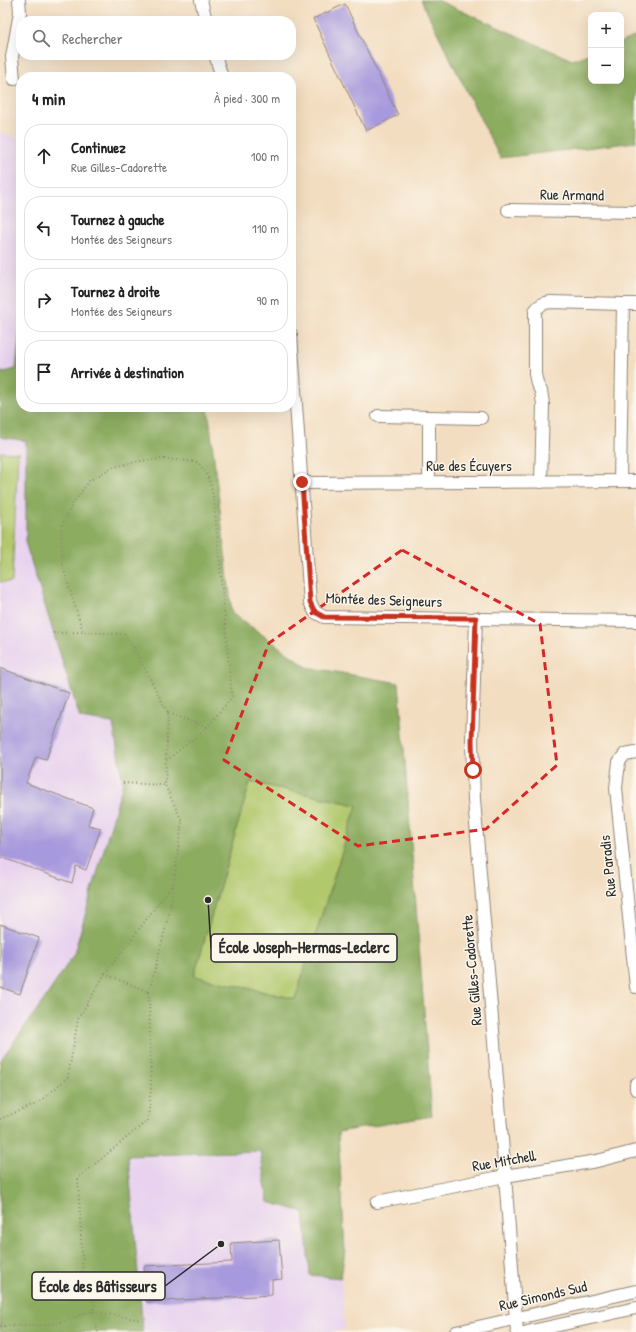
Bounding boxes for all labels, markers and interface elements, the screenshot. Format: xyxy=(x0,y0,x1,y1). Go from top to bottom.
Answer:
map controls xyxy=(588,12,624,84)
button: + xyxy=(588,12,624,48)
search box xyxy=(16,16,296,60)
icon: search xyxy=(30,27,52,49)
text: Rechercher xyxy=(62,28,123,49)
button: − xyxy=(588,48,624,84)
text: 4 min xyxy=(32,87,65,110)
text: À pied · 300 m xyxy=(214,89,280,107)
text: Continuez xyxy=(71,137,126,158)
icon: ahead xyxy=(33,145,55,167)
text: 100 m xyxy=(251,147,279,165)
text: Rue Gilles-Cadorette xyxy=(71,158,167,176)
street label: Rue Armand xyxy=(540,183,604,206)
text: Tournez à gauche xyxy=(71,209,164,230)
icon: left xyxy=(33,217,55,239)
text: 110 m xyxy=(252,219,279,237)
text: Montée des Seigneurs xyxy=(71,230,172,248)
text: Tournez à droite xyxy=(71,281,160,302)
icon: right xyxy=(33,289,55,311)
text: 90 m xyxy=(257,291,279,309)
text: Montée des Seigneurs xyxy=(71,302,172,320)
icon: arrive xyxy=(33,361,55,383)
text: Arrivée à destination xyxy=(71,362,184,383)
street label: Rue des Écuyers xyxy=(426,455,512,476)
route end xyxy=(293,473,311,491)
street label: Montée des Seigneurs xyxy=(325,587,443,612)
route start xyxy=(464,761,482,779)
street label: Rue Paradis xyxy=(594,834,621,898)
street label: Rue Gilles-Cadorette xyxy=(456,914,487,1026)
callout: École Joseph-Hermas-Leclerc xyxy=(211,934,397,962)
text: École Joseph-Hermas-Leclerc xyxy=(219,936,390,959)
street label: Rue Mitchell xyxy=(470,1144,538,1176)
callout: École des Bâtisseurs xyxy=(32,1272,165,1300)
text: École des Bâtisseurs xyxy=(39,1275,158,1297)
street label: Rue Simonds Sud xyxy=(497,1275,589,1316)

